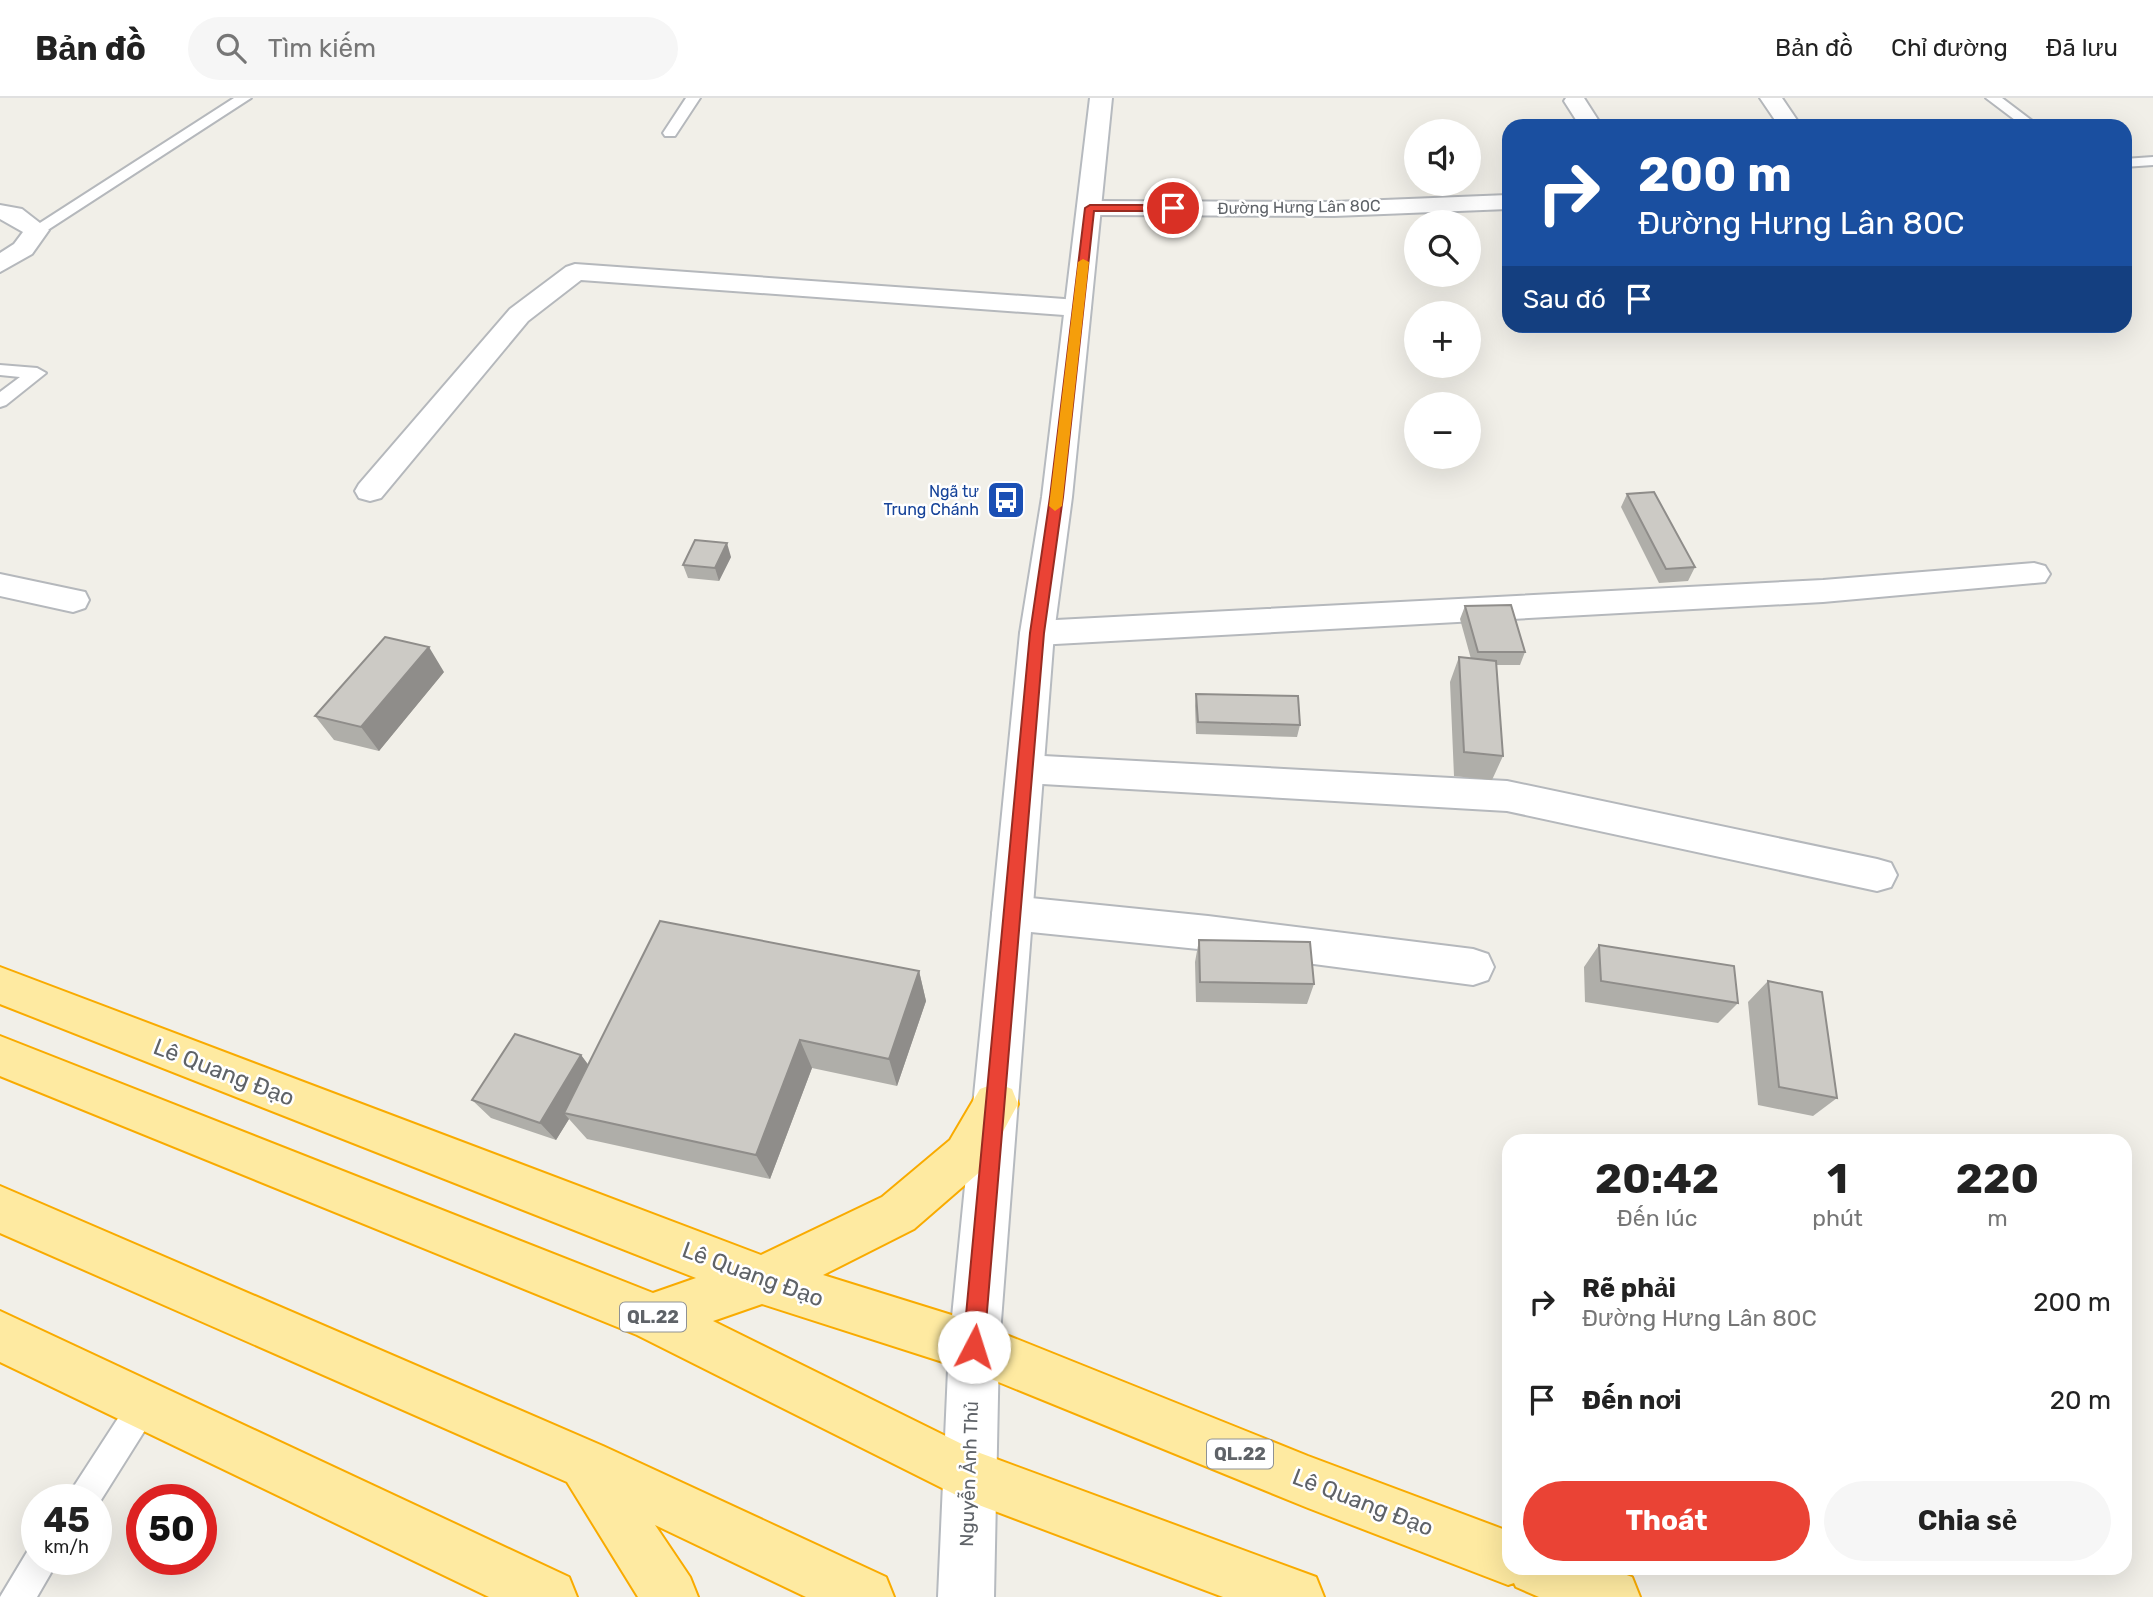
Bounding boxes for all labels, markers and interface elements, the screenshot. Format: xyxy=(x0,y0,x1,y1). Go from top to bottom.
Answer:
search box xyxy=(188,17,678,80)
text: Bản đồ xyxy=(35,29,146,68)
icon: search xyxy=(212,29,250,67)
text: Tìm kiếm xyxy=(268,33,376,64)
text: Bản đồ xyxy=(1775,34,1853,62)
text: Chỉ đường xyxy=(1891,34,2008,62)
text: Đã lưu xyxy=(2046,34,2118,62)
map controls xyxy=(1404,119,1481,469)
button: sound xyxy=(1404,119,1481,196)
text: 200 m xyxy=(1638,145,1792,203)
icon: right xyxy=(1523,147,1614,238)
pin xyxy=(1143,178,1203,238)
icon: arrive xyxy=(1154,189,1192,227)
street label: Đường Hưng Lân 80C xyxy=(1217,196,1381,218)
text: Đường Hưng Lân 80C xyxy=(1638,204,1965,242)
button: search xyxy=(1404,210,1481,287)
icon: arrive xyxy=(1620,280,1658,318)
text: Sau đó xyxy=(1523,284,1606,315)
button: + xyxy=(1404,301,1481,378)
button: − xyxy=(1404,392,1481,469)
bus stop icon: Ngã tư Trung Chánh xyxy=(985,479,1027,521)
place label: Ngã tư Trung Chánh xyxy=(883,482,979,519)
street label: Lê Quang Đạo xyxy=(150,1032,298,1112)
text: 20:42 xyxy=(1595,1154,1719,1204)
text: 1 xyxy=(1827,1154,1848,1204)
text: 220 xyxy=(1956,1154,2039,1204)
text: Đến lúc xyxy=(1617,1204,1697,1232)
text: phút xyxy=(1812,1204,1863,1232)
text: m xyxy=(1987,1204,2008,1232)
street label: Lê Quang Đạo xyxy=(678,1235,828,1313)
text: Rẽ phải xyxy=(1582,1273,1676,1304)
icon: right xyxy=(1523,1283,1561,1321)
text: 200 m xyxy=(2033,1287,2111,1318)
road number: QL.22 xyxy=(620,1302,686,1332)
text: Đường Hưng Lân 80C xyxy=(1582,1304,1817,1332)
position arrow xyxy=(937,1310,1011,1384)
icon: arrive xyxy=(1523,1381,1561,1419)
text: Đến nơi xyxy=(1582,1385,1681,1416)
text: 20 m xyxy=(2050,1385,2111,1416)
street label: Nguyễn Ảnh Thủ xyxy=(955,1401,983,1547)
road number: QL.22 xyxy=(1207,1440,1273,1469)
street label: Lê Quang Đạo xyxy=(1289,1462,1437,1542)
button: Thoát xyxy=(1523,1481,1810,1561)
button: Chia sẻ xyxy=(1824,1481,2111,1561)
speed limit sign: 50 xyxy=(126,1484,217,1575)
text: 45 xyxy=(43,1499,90,1541)
text: km/h xyxy=(44,1536,89,1558)

